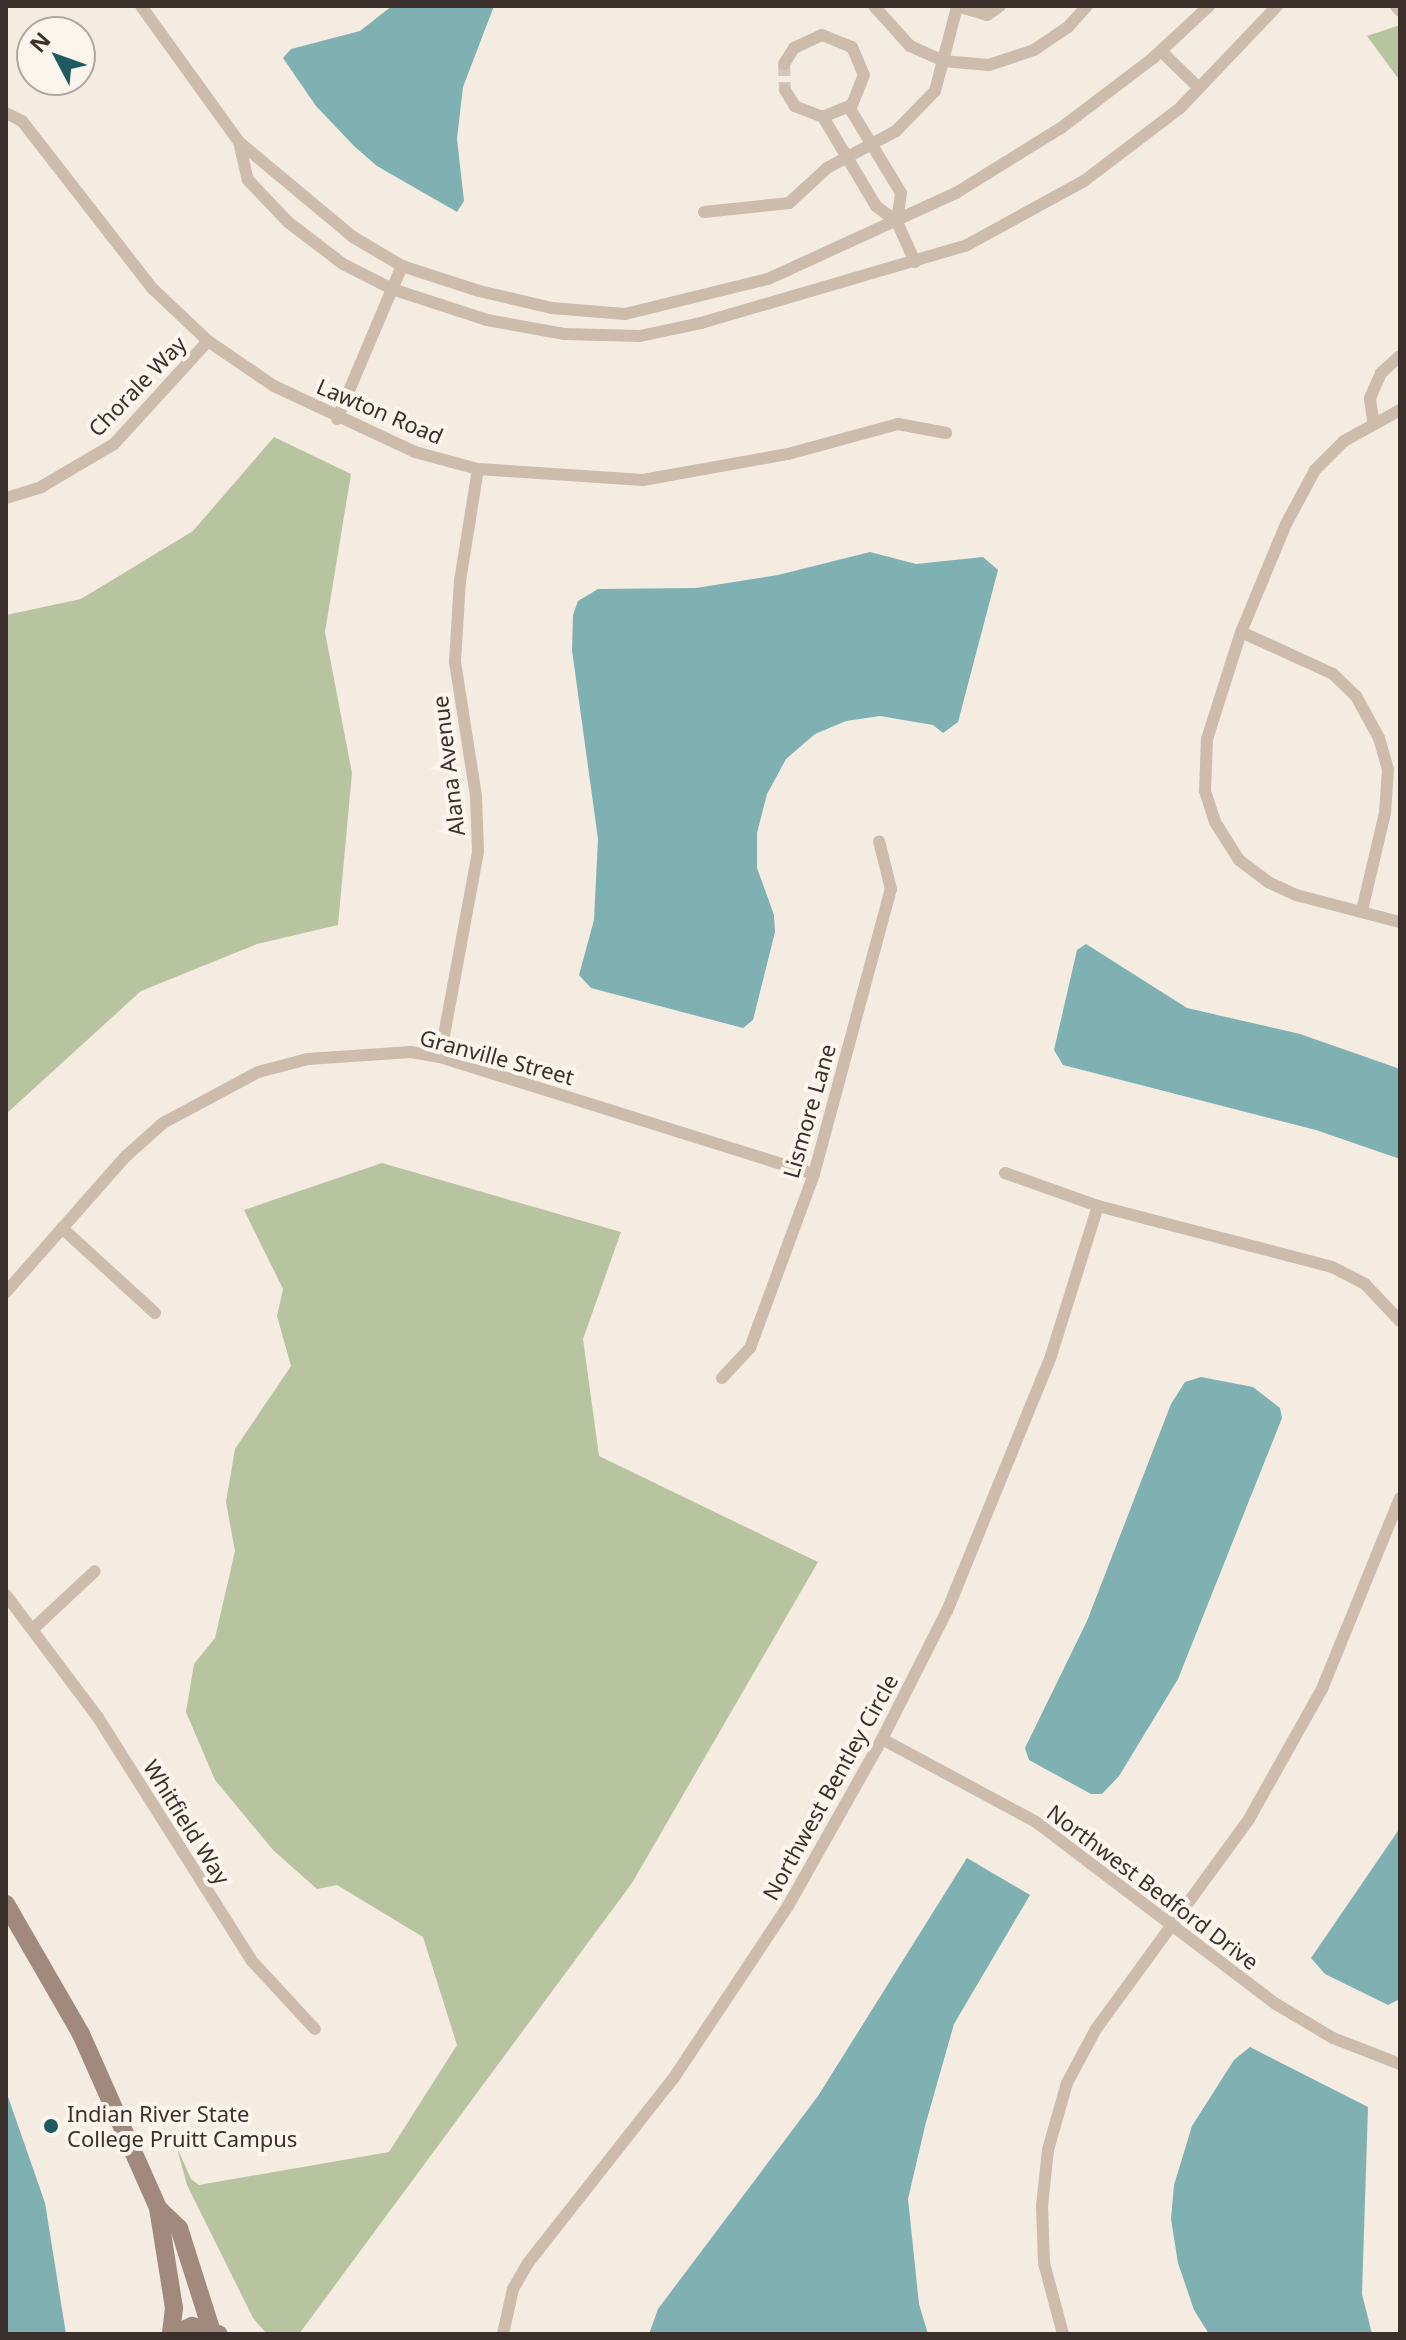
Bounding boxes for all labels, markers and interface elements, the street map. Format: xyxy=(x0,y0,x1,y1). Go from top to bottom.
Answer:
north arrow xyxy=(16,16,96,96)
text: N xyxy=(22,25,57,58)
street label: Chorale Way xyxy=(83,330,191,442)
street label: Lawton Road xyxy=(313,373,447,449)
street label: Alana Avenue xyxy=(426,694,470,838)
street label: Granville Street xyxy=(417,1024,577,1090)
street label: Lismore Lane xyxy=(777,1041,841,1181)
street label: Northwest Bentley Circle xyxy=(757,1669,903,1905)
street label: Whitfield Way xyxy=(138,1755,236,1889)
street label: Northwest Bedford Drive xyxy=(1042,1799,1264,1975)
place label: Indian River State College Pruitt Campus xyxy=(67,2100,297,2152)
marker: Indian River State College Pruitt Campus xyxy=(42,2117,60,2135)

